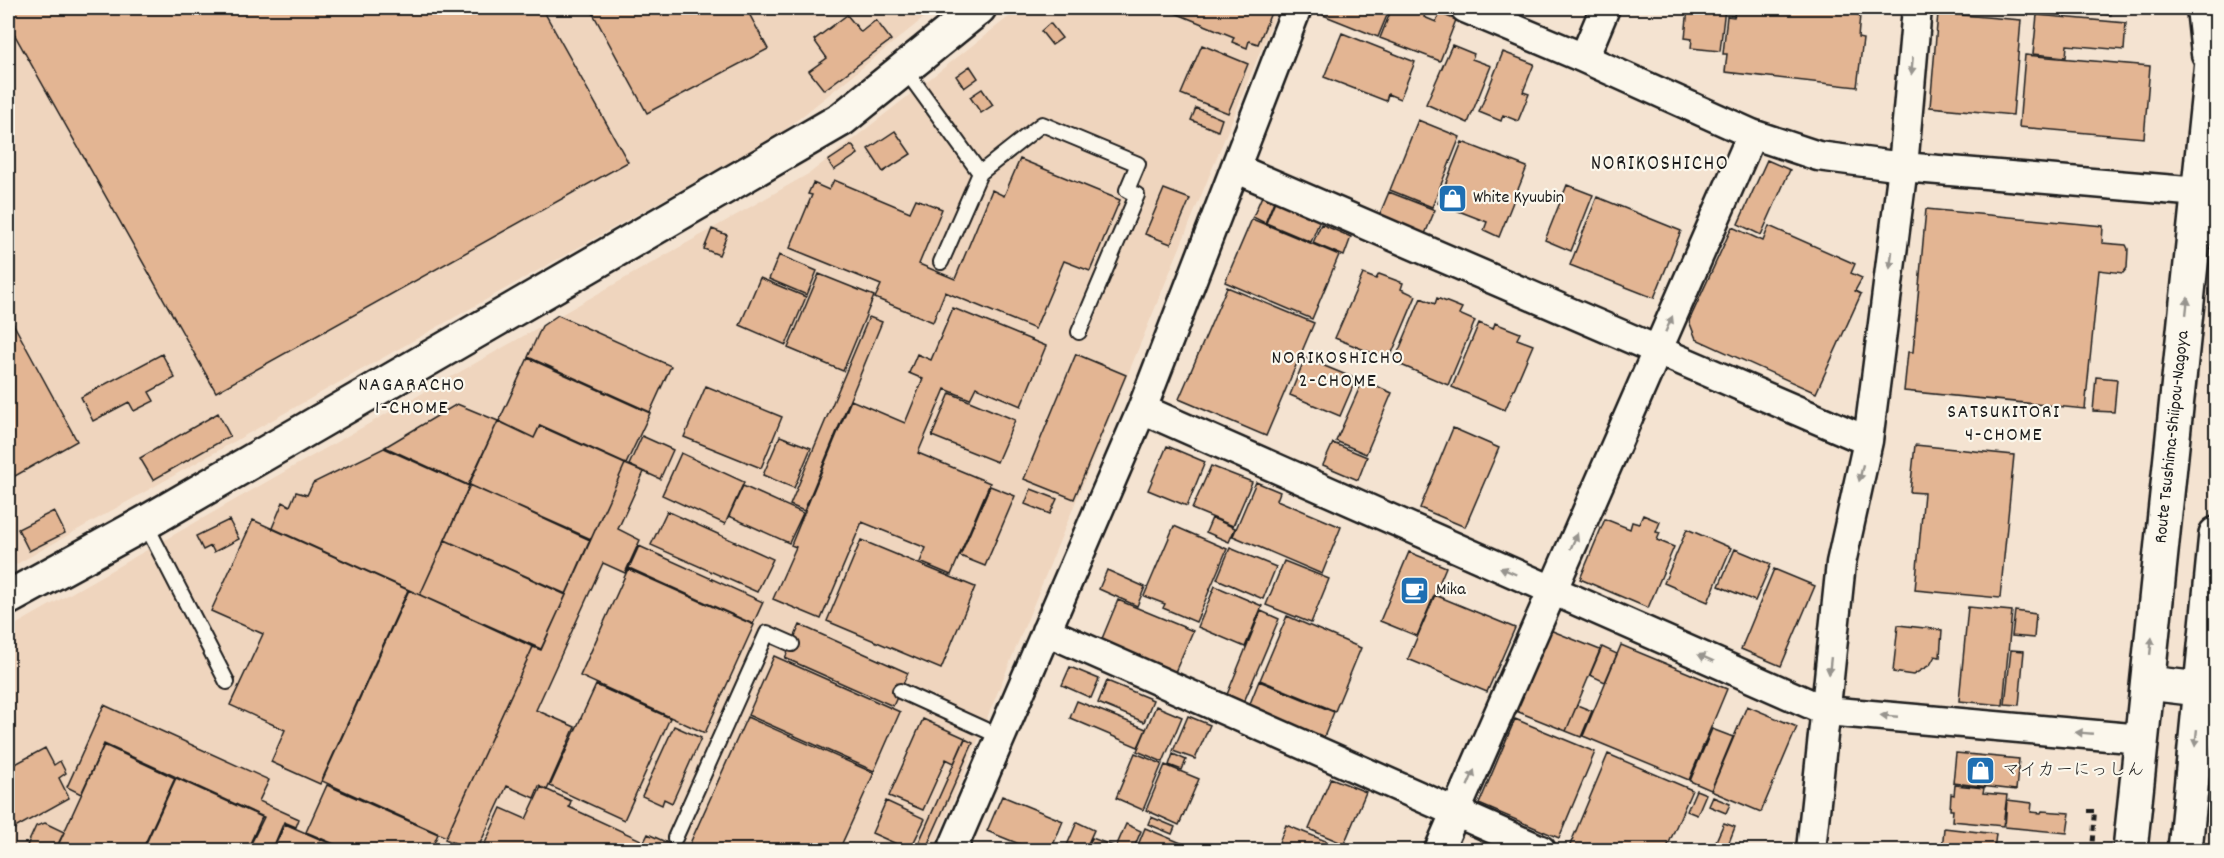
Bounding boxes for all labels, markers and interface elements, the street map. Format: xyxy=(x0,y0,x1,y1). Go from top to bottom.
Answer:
one-way arrow xyxy=(1907,56,1917,75)
district label: NORIKOSHICHO xyxy=(1591,150,1729,180)
shop icon: White Kyuubin xyxy=(1436,182,1468,214)
place label: White Kyuubin xyxy=(1473,186,1564,211)
one-way arrow xyxy=(1886,250,1896,269)
one-way arrow xyxy=(2182,296,2192,315)
one-way arrow xyxy=(1665,315,1674,333)
street label: Route Tsushima-Shiipou-Nagoya xyxy=(2149,329,2197,545)
district label: NORIKOSHICHO 2-CHOME xyxy=(1272,345,1404,396)
district label: NAGARACHO 1-CHOME xyxy=(358,372,466,423)
district label: SATSUKITORI 4-CHOME xyxy=(1947,399,2061,450)
one-way arrow xyxy=(1856,464,1865,483)
one-way arrow xyxy=(1570,532,1579,550)
one-way arrow xyxy=(1499,565,1517,575)
cafe icon: Mika xyxy=(1399,574,1431,606)
place label: Mika xyxy=(1436,578,1466,603)
one-way arrow xyxy=(2146,637,2156,656)
one-way arrow xyxy=(1697,653,1714,662)
one-way arrow xyxy=(1825,656,1835,675)
one-way arrow xyxy=(1880,711,1899,721)
one-way arrow xyxy=(2074,729,2093,738)
one-way arrow xyxy=(2191,729,2201,748)
shop icon: マイカーにっしん xyxy=(1965,755,1997,787)
place label: マイカーにっしん xyxy=(2002,759,2145,784)
one-way arrow xyxy=(1466,768,1476,786)

